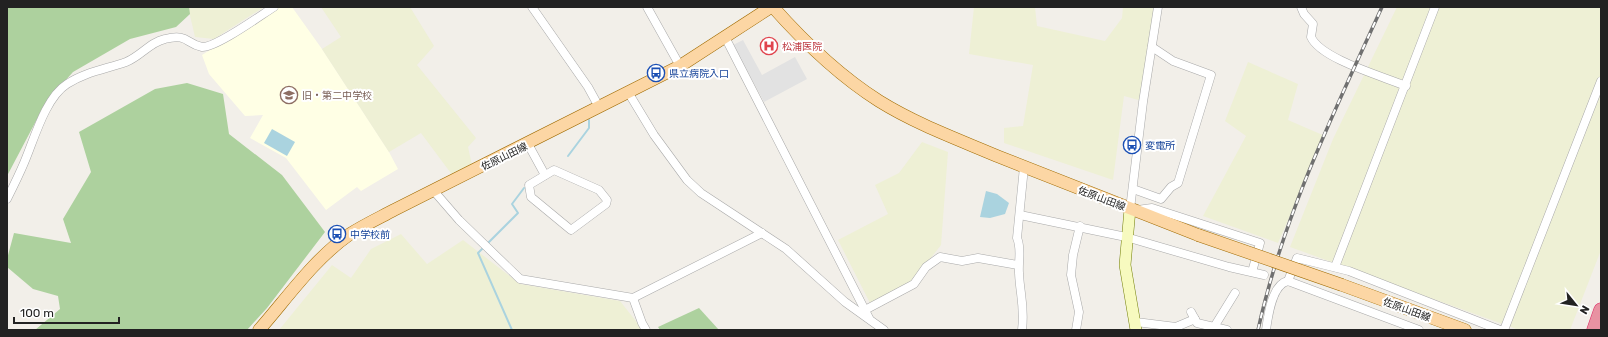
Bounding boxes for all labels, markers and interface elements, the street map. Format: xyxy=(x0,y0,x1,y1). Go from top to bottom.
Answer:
hospital icon: 松浦医院 xyxy=(759,36,779,56)
place label: 松浦医院 xyxy=(782,41,822,53)
bus stop icon: 県立病院入口 xyxy=(646,63,666,83)
place label: 県立病院入口 xyxy=(669,68,729,80)
school or university icon: 旧・第二中学校 xyxy=(279,85,299,105)
place label: 旧・第二中学校 xyxy=(302,90,372,102)
bus stop icon: 変電所 xyxy=(1122,135,1142,155)
place label: 変電所 xyxy=(1145,140,1175,152)
street label: 佐原山田線 xyxy=(479,141,530,173)
street label: 佐原山田線 xyxy=(1076,184,1127,213)
bus stop icon: 中学校前 xyxy=(327,224,347,244)
place label: 中学校前 xyxy=(350,229,390,241)
north arrow xyxy=(1556,285,1596,325)
street label: 佐原山田線 xyxy=(1381,296,1432,324)
scale bar xyxy=(14,299,119,325)
text: N xyxy=(1577,303,1592,316)
text: 100 m xyxy=(20,306,54,320)

